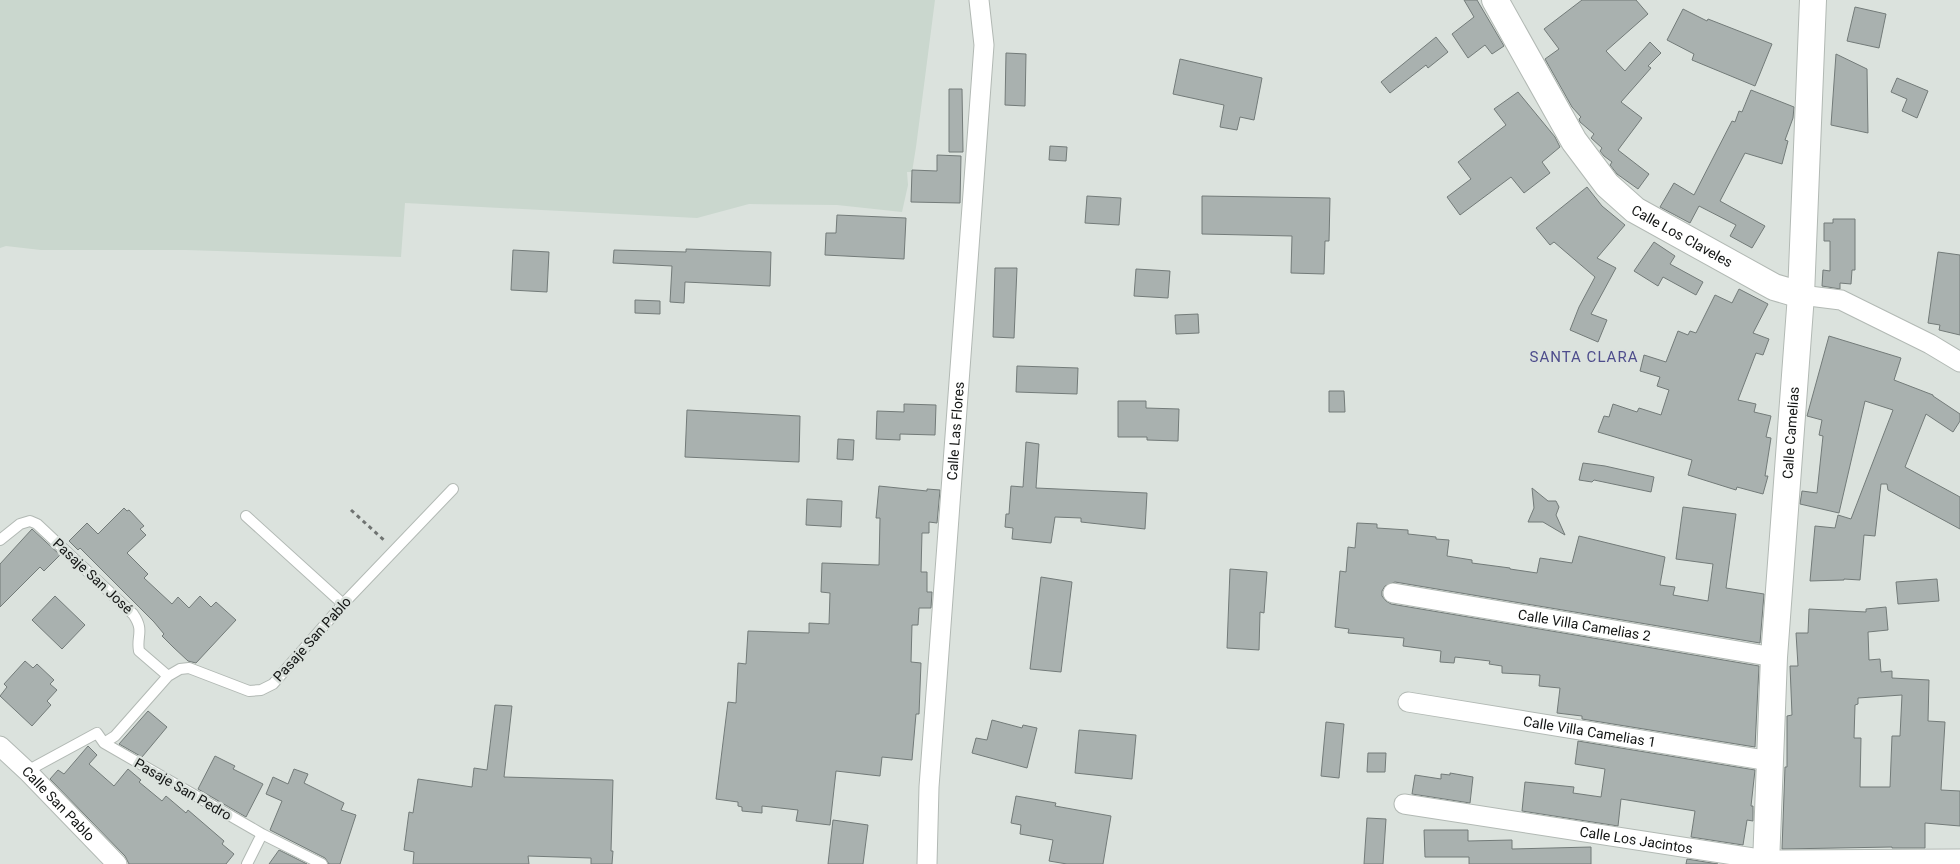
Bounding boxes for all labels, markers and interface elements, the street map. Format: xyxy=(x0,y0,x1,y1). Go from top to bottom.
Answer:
street label: Calle Los Claveles xyxy=(1629,202,1735,270)
district label: SANTA CLARA xyxy=(1530,348,1638,366)
street label: Calle Las Flores xyxy=(944,381,967,481)
street label: Calle Camelias xyxy=(1779,386,1802,480)
street label: Pasaje San José xyxy=(50,535,136,617)
street label: Pasaje San Pablo xyxy=(270,593,354,685)
street label: Calle Villa Camelias 2 xyxy=(1517,606,1652,644)
street label: Calle Villa Camelias 1 xyxy=(1522,713,1657,750)
street label: Pasaje San Pedro xyxy=(132,755,234,823)
street label: Calle San Pablo xyxy=(19,763,98,844)
street label: Calle Los Jacintos xyxy=(1579,823,1694,857)

